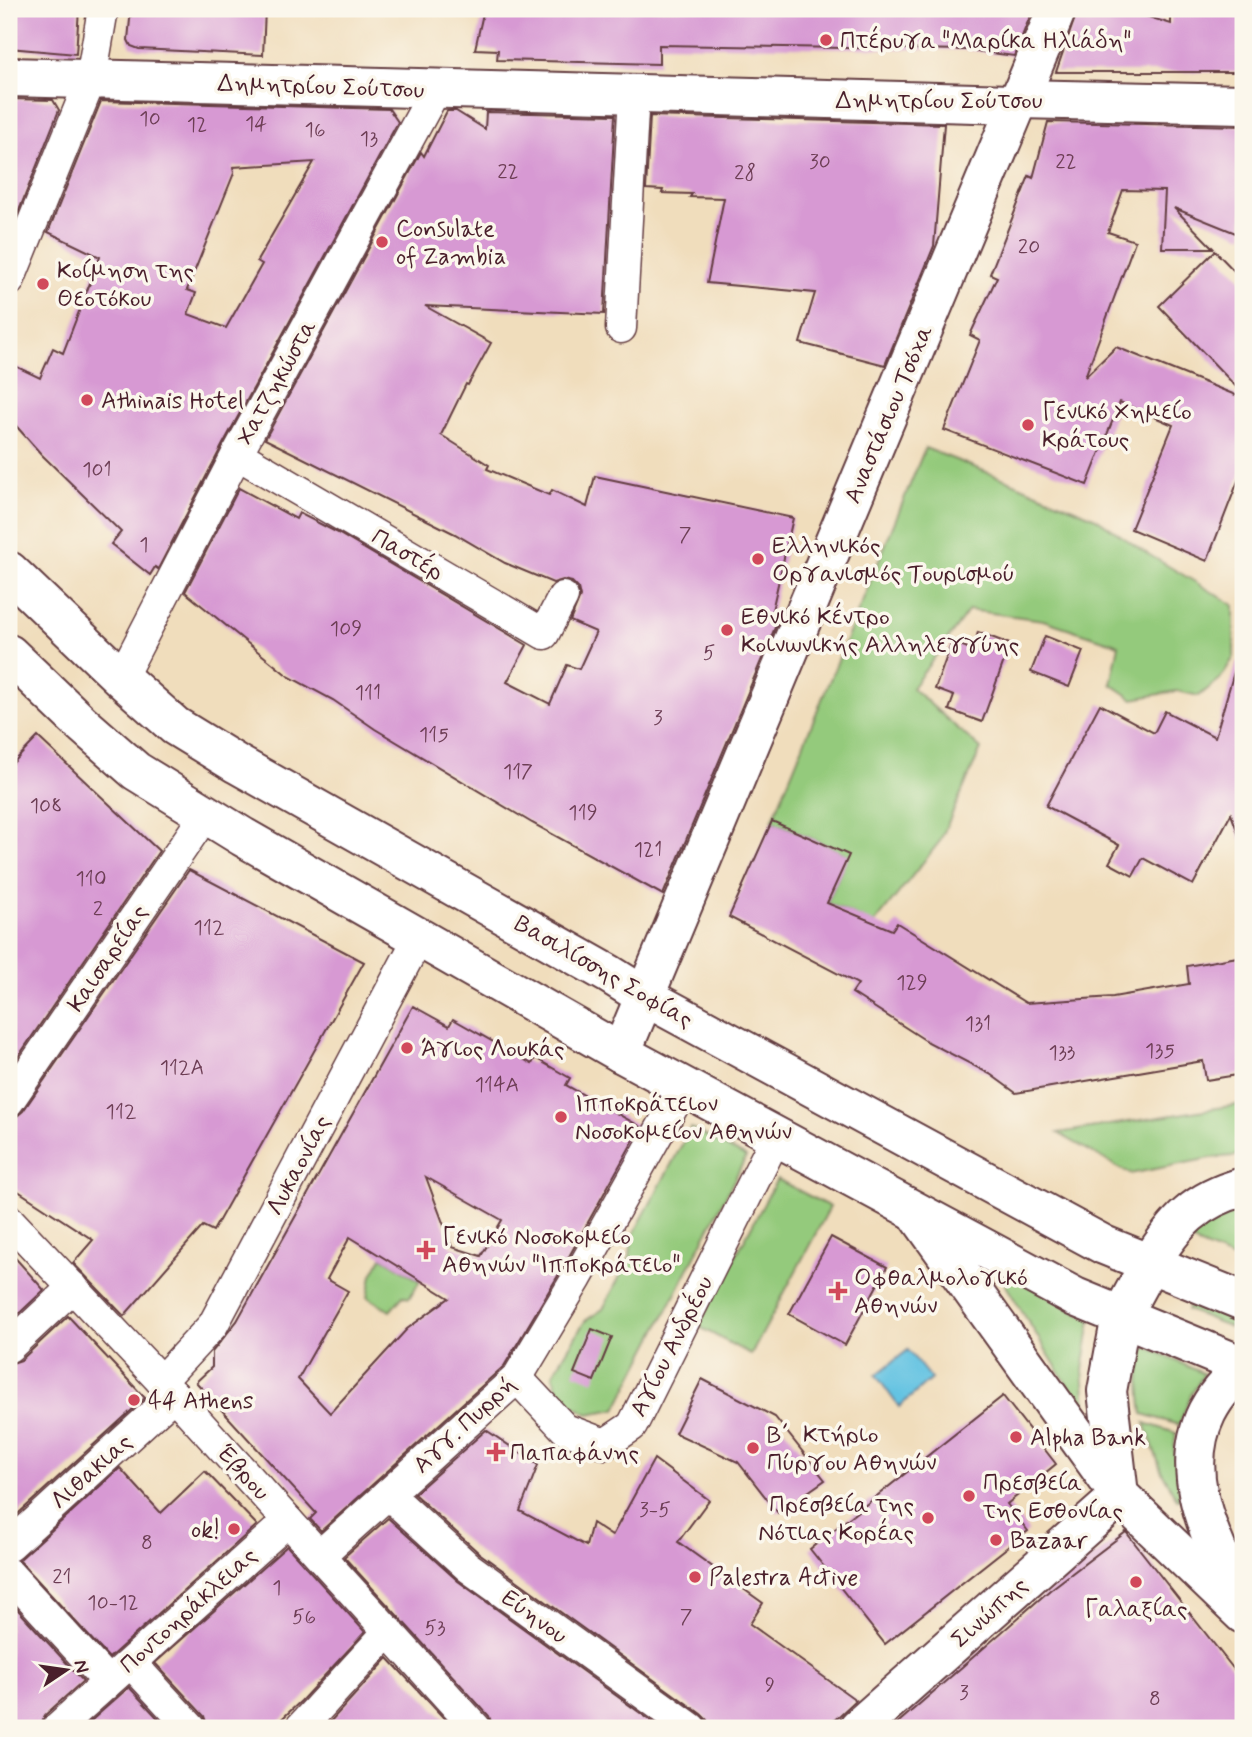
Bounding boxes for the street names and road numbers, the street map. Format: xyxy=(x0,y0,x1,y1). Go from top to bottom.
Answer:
street label: Δημητρίου Σούτσου xyxy=(217,68,425,107)
street label: Δημητρίου Σούτσου xyxy=(836,86,1043,117)
street label: Χατζηκώστα xyxy=(230,314,325,451)
street label: Αναστάσιου Τσόχα xyxy=(838,321,941,509)
street label: Παστέρ xyxy=(365,521,450,588)
street label: Καισαρείας xyxy=(61,899,156,1019)
street label: Βασιλίσσης Σοφίας xyxy=(508,909,698,1036)
street label: Λυκαονίας xyxy=(260,1110,339,1221)
street label: Αγίου Ανδρέου xyxy=(623,1270,721,1422)
street label: Αγγ. Πυρρή xyxy=(407,1369,523,1481)
street label: Λιθακιας xyxy=(45,1427,139,1517)
street label: Έβρου xyxy=(210,1438,276,1508)
street label: Ποντοηράκλειας xyxy=(114,1541,264,1681)
street label: Σινώπης xyxy=(945,1571,1035,1656)
street label: Εύηνου xyxy=(495,1583,573,1652)

